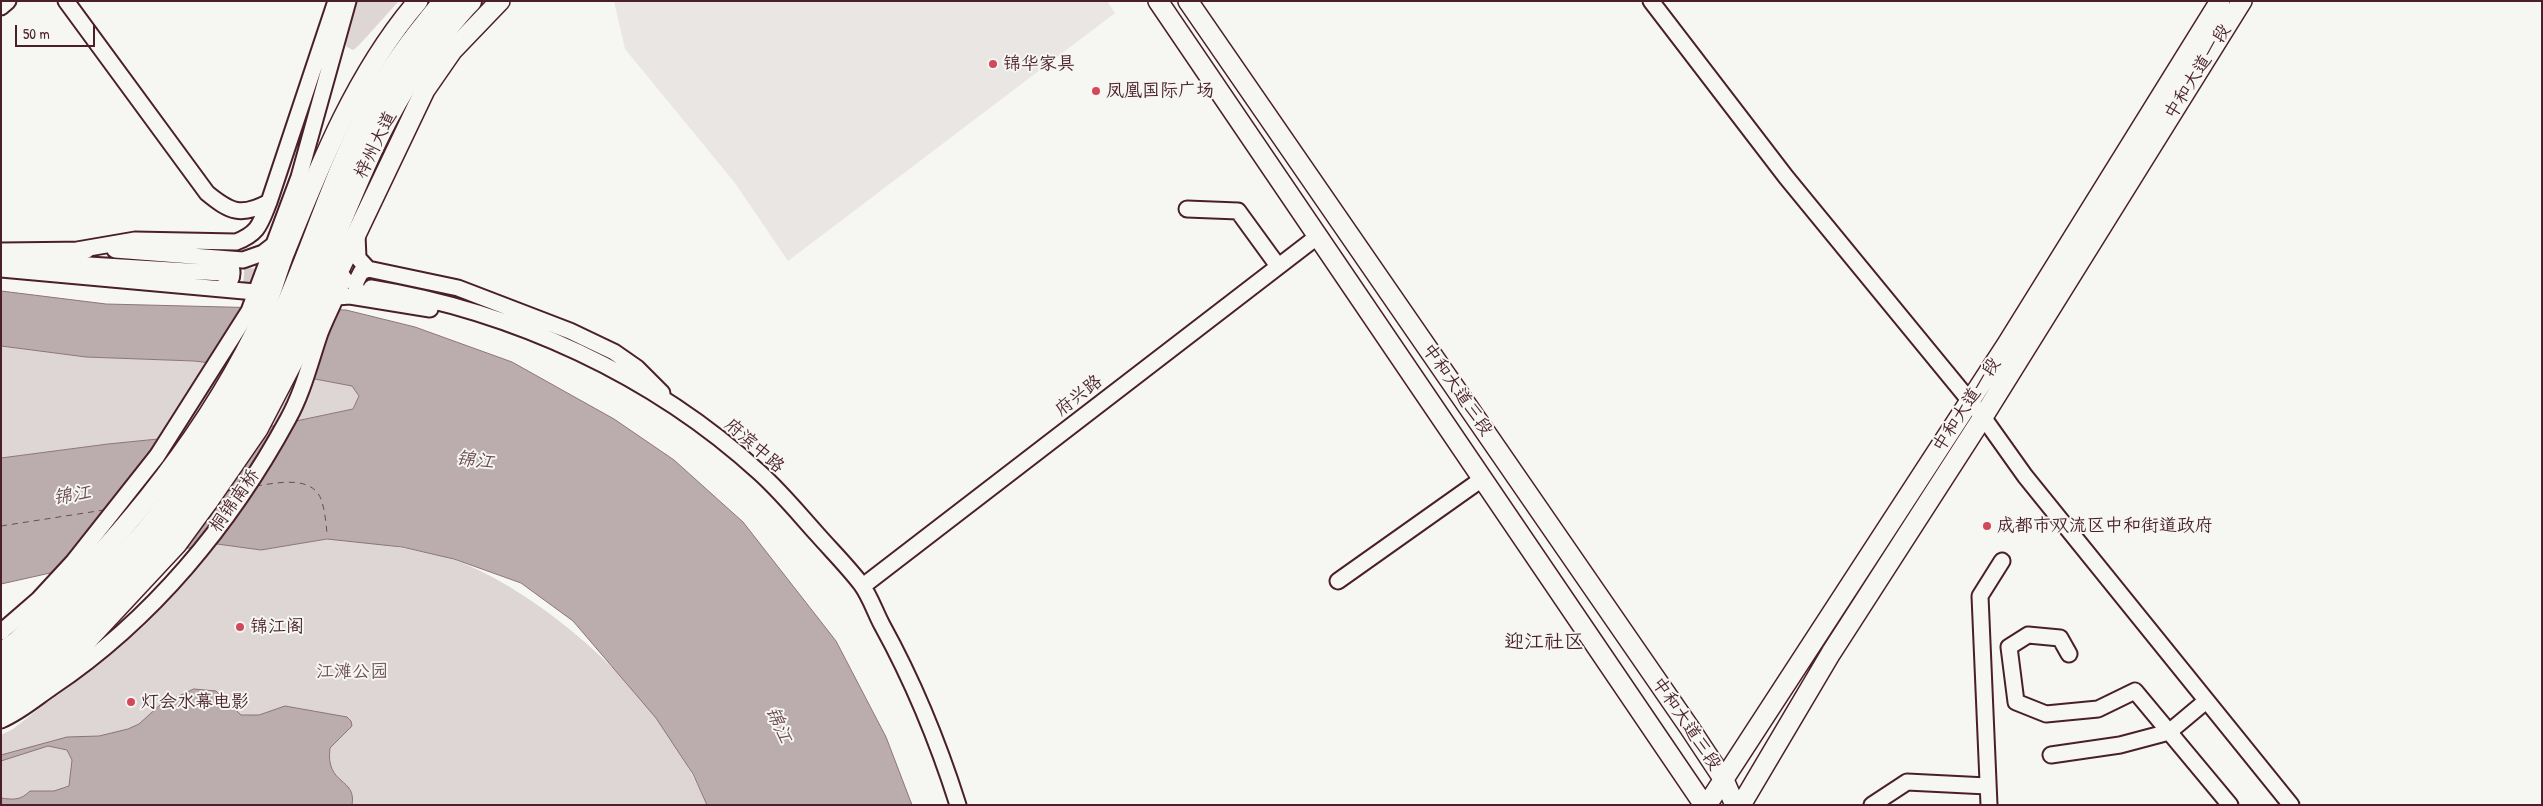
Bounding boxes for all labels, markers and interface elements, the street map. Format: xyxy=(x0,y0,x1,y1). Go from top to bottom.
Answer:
scale bar xyxy=(18,15,98,47)
street label: 中和大道一段 xyxy=(2160,20,2236,124)
text: 50 m xyxy=(23,23,50,44)
place label: 锦华家具 xyxy=(1003,53,1075,75)
marker: 锦华家具 xyxy=(987,58,999,70)
place label: 凤凰国际广场 xyxy=(1106,80,1214,102)
marker: 凤凰国际广场 xyxy=(1090,85,1102,97)
street label: 梓州大道 xyxy=(351,108,401,182)
street label: 中和大道三段 xyxy=(1417,340,1497,440)
street label: 中和大道一段 xyxy=(1929,354,2005,456)
street label: 府兴路 xyxy=(1051,371,1107,421)
street label: 府滨中路 xyxy=(720,414,788,478)
water label: 锦江 xyxy=(455,447,495,475)
street label: 桐锦南桥 xyxy=(206,465,264,537)
water label: 锦江 xyxy=(51,481,93,511)
place label: 成都市双流区中和街道政府 xyxy=(1997,515,2213,537)
marker: 成都市双流区中和街道政府 xyxy=(1981,520,1993,532)
place label: 锦江阁 xyxy=(250,616,304,638)
marker: 锦江阁 xyxy=(234,621,246,633)
district label: 迎江社区 xyxy=(1504,631,1584,655)
park label: 江滩公园 xyxy=(316,661,388,683)
street label: 中和大道三段 xyxy=(1647,673,1725,775)
place label: 灯会水幕电影 xyxy=(141,691,249,713)
marker: 灯会水幕电影 xyxy=(125,696,137,708)
water label: 锦江 xyxy=(760,703,796,747)

